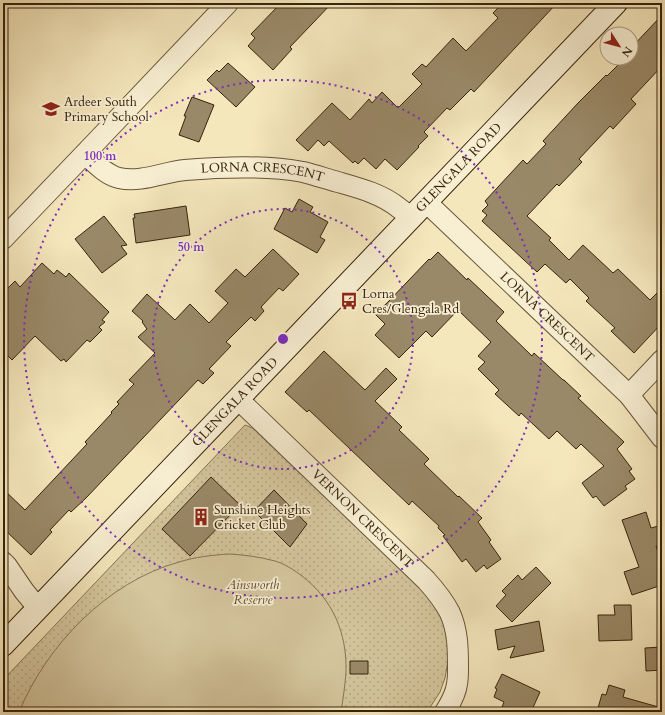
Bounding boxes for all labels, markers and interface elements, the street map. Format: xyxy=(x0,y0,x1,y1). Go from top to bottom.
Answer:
north arrow xyxy=(599,26,639,66)
text: N xyxy=(618,43,636,60)
place label: Ardeer South Primary School xyxy=(64,93,149,126)
school or university icon: Ardeer South Primary School xyxy=(41,99,61,119)
street label: GLENGALA ROAD xyxy=(412,119,506,216)
text: 100 m xyxy=(84,148,117,164)
street label: LORNA CRESCENT xyxy=(200,158,327,187)
text: 50 m xyxy=(178,239,205,255)
street label: LORNA CRESCENT xyxy=(496,268,599,367)
place label: Lorna Cres/Glengala Rd xyxy=(362,285,459,318)
bus stop icon: Lorna Cres/Glengala Rd xyxy=(339,291,359,311)
centre of rings xyxy=(276,332,290,346)
street label: GLENGALA ROAD xyxy=(188,353,282,451)
street label: VERNON CRESCENT xyxy=(308,465,418,573)
place label: Sunshine Heights Cricket Club xyxy=(214,501,310,534)
building icon: Sunshine Heights Cricket Club xyxy=(191,507,211,527)
park label: Ainsworth Reserve xyxy=(226,576,280,609)

